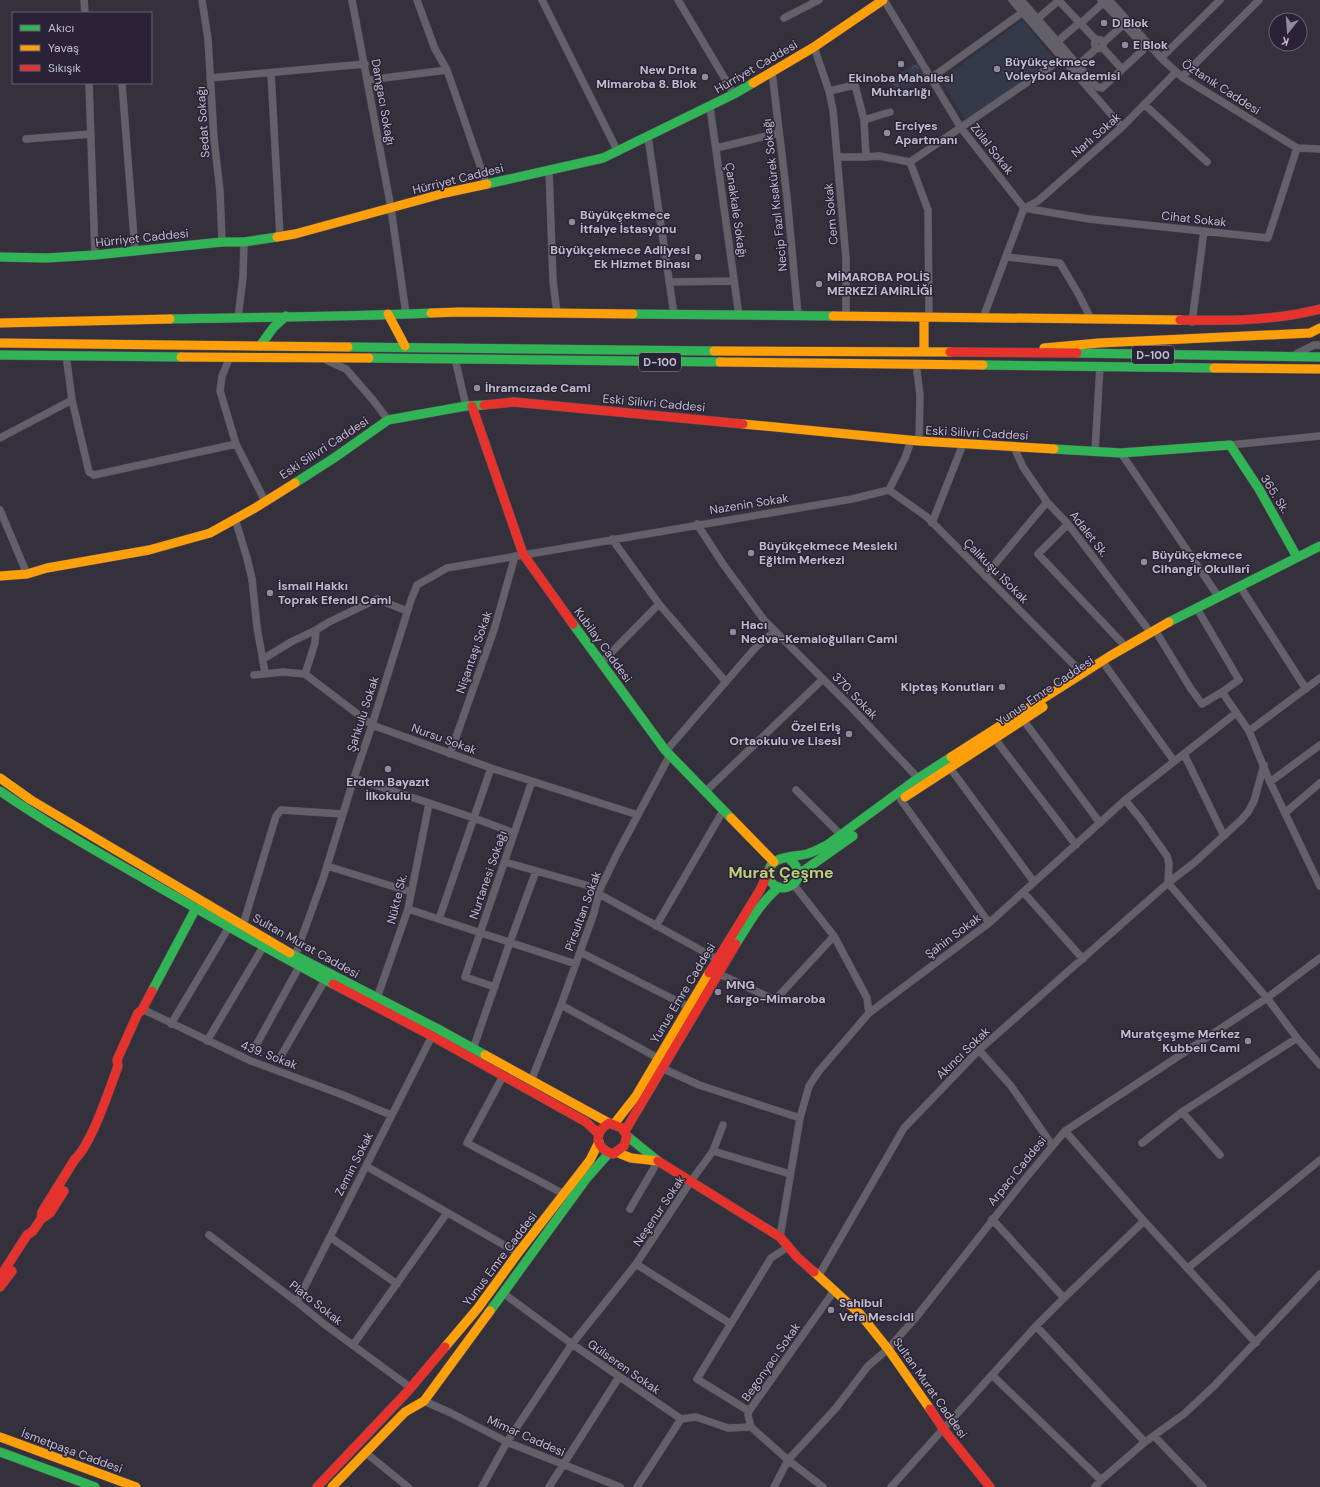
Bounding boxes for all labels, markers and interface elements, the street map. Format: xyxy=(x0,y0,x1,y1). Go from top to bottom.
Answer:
legend xyxy=(12,12,152,84)
north arrow xyxy=(1268,12,1308,52)
place label: D Blok xyxy=(1112,15,1148,31)
marker: D Blok xyxy=(1099,18,1109,28)
text: Akıcı xyxy=(48,20,74,36)
text: K xyxy=(1280,34,1291,49)
street label: Hürriyet Caddesi xyxy=(712,37,801,97)
place label: E Blok xyxy=(1133,37,1168,53)
text: Yavaş xyxy=(48,40,79,56)
marker: E Blok xyxy=(1120,40,1130,50)
place label: Büyükçekmece Voleybol Akademisi xyxy=(1005,54,1120,84)
street label: Öztanık Caddesi xyxy=(1179,56,1263,118)
street label: Damgacı Sokağı xyxy=(368,58,398,146)
marker: Ekinoba Mahallesi Muhtarlığı xyxy=(896,59,906,69)
text: Sıkışık xyxy=(48,60,81,76)
place label: New Drita Mimaroba 8. Blok xyxy=(596,62,697,92)
marker: Büyükçekmece Voleybol Akademisi xyxy=(992,64,1002,74)
place label: Ekinoba Mahallesi Muhtarlığı xyxy=(848,70,954,100)
marker: New Drita Mimaroba 8. Blok xyxy=(700,72,710,82)
street label: Sedat Sokağı xyxy=(193,86,213,158)
street label: Narlı Sokak xyxy=(1068,109,1124,161)
street label: Necip Fazıl Kısakürek Sokağı xyxy=(759,118,791,272)
place label: Erciyes Apartmanı xyxy=(895,118,957,148)
street label: Zülal Sokak xyxy=(967,120,1017,178)
marker: Erciyes Apartmanı xyxy=(882,128,892,138)
street label: Hürriyet Caddesi xyxy=(411,160,505,198)
street label: Çanakkale Sokağı xyxy=(721,161,751,259)
street label: Cem Sokak xyxy=(820,182,842,246)
place label: Büyükçekmece İtfaiye İstasyonu xyxy=(580,207,676,237)
street label: Cihat Sokak xyxy=(1161,208,1227,230)
marker: Büyükçekmece İtfaiye İstasyonu xyxy=(567,217,577,227)
street label: Hürriyet Caddesi xyxy=(95,225,189,251)
place label: Büyükçekmece Adliyesi Ek Hizmet Binası xyxy=(550,242,690,272)
marker: Büyükçekmece Adliyesi Ek Hizmet Binası xyxy=(693,252,703,262)
place label: MİMAROBA POLİS MERKEZİ AMİRLİĞİ xyxy=(827,269,933,299)
marker: MİMAROBA POLİS MERKEZİ AMİRLİĞİ xyxy=(814,279,824,289)
road number: D-100 xyxy=(1132,346,1174,364)
road number: D-100 xyxy=(639,353,681,371)
place label: İhramcızade Cami xyxy=(485,380,591,396)
marker: İhramcızade Cami xyxy=(472,383,482,393)
street label: Eski Silivri Caddesi xyxy=(602,391,706,415)
street label: Eski Silivri Caddesi xyxy=(276,413,372,483)
street label: Eski Silivri Caddesi xyxy=(925,422,1029,444)
street label: 365. Sk. xyxy=(1257,472,1293,516)
street label: Nazenin Sokak xyxy=(708,490,790,518)
street label: Adalet Sk. xyxy=(1066,508,1112,560)
street label: Çalıkuşu 1Sokak xyxy=(960,535,1032,607)
place label: Büyükçekmece Mesleki Eğitim Merkezi xyxy=(759,538,897,568)
place label: Büyükçekmece Cihangir Okullarî xyxy=(1152,547,1250,577)
marker: Büyükçekmece Mesleki Eğitim Merkezi xyxy=(746,548,756,558)
marker: Büyükçekmece Cihangir Okullarî xyxy=(1139,557,1149,567)
place label: İsmail Hakkı Toprak Efendi Cami xyxy=(278,578,391,608)
marker: İsmail Hakkı Toprak Efendi Cami xyxy=(265,588,275,598)
street label: Kubilay Caddesi xyxy=(570,604,636,686)
street label: Nişantaşı Sokak xyxy=(452,609,496,695)
place label: Hacı Nedva-Kemaloğulları Cami xyxy=(741,617,898,647)
marker: Hacı Nedva-Kemaloğulları Cami xyxy=(728,627,738,637)
street label: Yunus Emre Caddesi xyxy=(993,652,1097,730)
street label: 370. Sokak xyxy=(829,669,881,723)
street label: Şahkulu Sokak xyxy=(343,674,383,754)
place label: Kiptaş Konutları xyxy=(901,679,994,695)
marker: Kiptaş Konutları xyxy=(997,682,1007,692)
place label: Özel Eriş Ortaokulu ve Lisesi xyxy=(730,719,841,749)
street label: Nursu Sokak xyxy=(409,720,479,758)
marker: Özel Eriş Ortaokulu ve Lisesi xyxy=(844,729,854,739)
marker: Erdem Bayazıt İlkokulu xyxy=(383,764,393,774)
place label: Erdem Bayazıt İlkokulu xyxy=(346,774,430,804)
street label: Nurtanesi Sokağı xyxy=(465,829,511,921)
district label: Murat Çeşme xyxy=(728,862,834,883)
street label: Pirsultan Sokak xyxy=(561,869,605,953)
street label: Nükte Sk. xyxy=(383,872,411,926)
street label: Sultan Murat Caddesi xyxy=(250,910,362,982)
street label: Şahin Sokak xyxy=(922,910,984,962)
street label: Yunus Emre Caddesi xyxy=(647,940,719,1046)
place label: MNG Kargo-Mimaroba xyxy=(726,977,826,1007)
marker: MNG Kargo-Mimaroba xyxy=(713,987,723,997)
street label: Akıncı Sokak xyxy=(933,1023,993,1083)
place label: Muratçeşme Merkez Kubbeli Cami xyxy=(1121,1026,1240,1056)
marker: Muratçeşme Merkez Kubbeli Cami xyxy=(1243,1036,1253,1046)
street label: 439. Sokak xyxy=(238,1037,300,1073)
street label: Zemin Sokak xyxy=(331,1129,377,1199)
street label: Arpacı Caddesi xyxy=(984,1133,1050,1209)
street label: Neşenur Sokak xyxy=(629,1173,689,1249)
street label: Yunus Emre Caddesi xyxy=(459,1209,541,1309)
street label: Plato Sokak xyxy=(286,1277,346,1329)
place label: Sahibul Vefa Mescidi xyxy=(839,1295,914,1325)
marker: Sahibul Vefa Mescidi xyxy=(826,1305,836,1315)
street label: Begonyacı Sokak xyxy=(738,1320,804,1404)
street label: Sultan Murat Caddesi xyxy=(889,1335,971,1442)
street label: Gülseren Sokak xyxy=(584,1336,664,1398)
street label: Mimar Caddesi xyxy=(484,1412,568,1460)
street label: İsmetpaşa Caddesi xyxy=(19,1425,125,1477)

